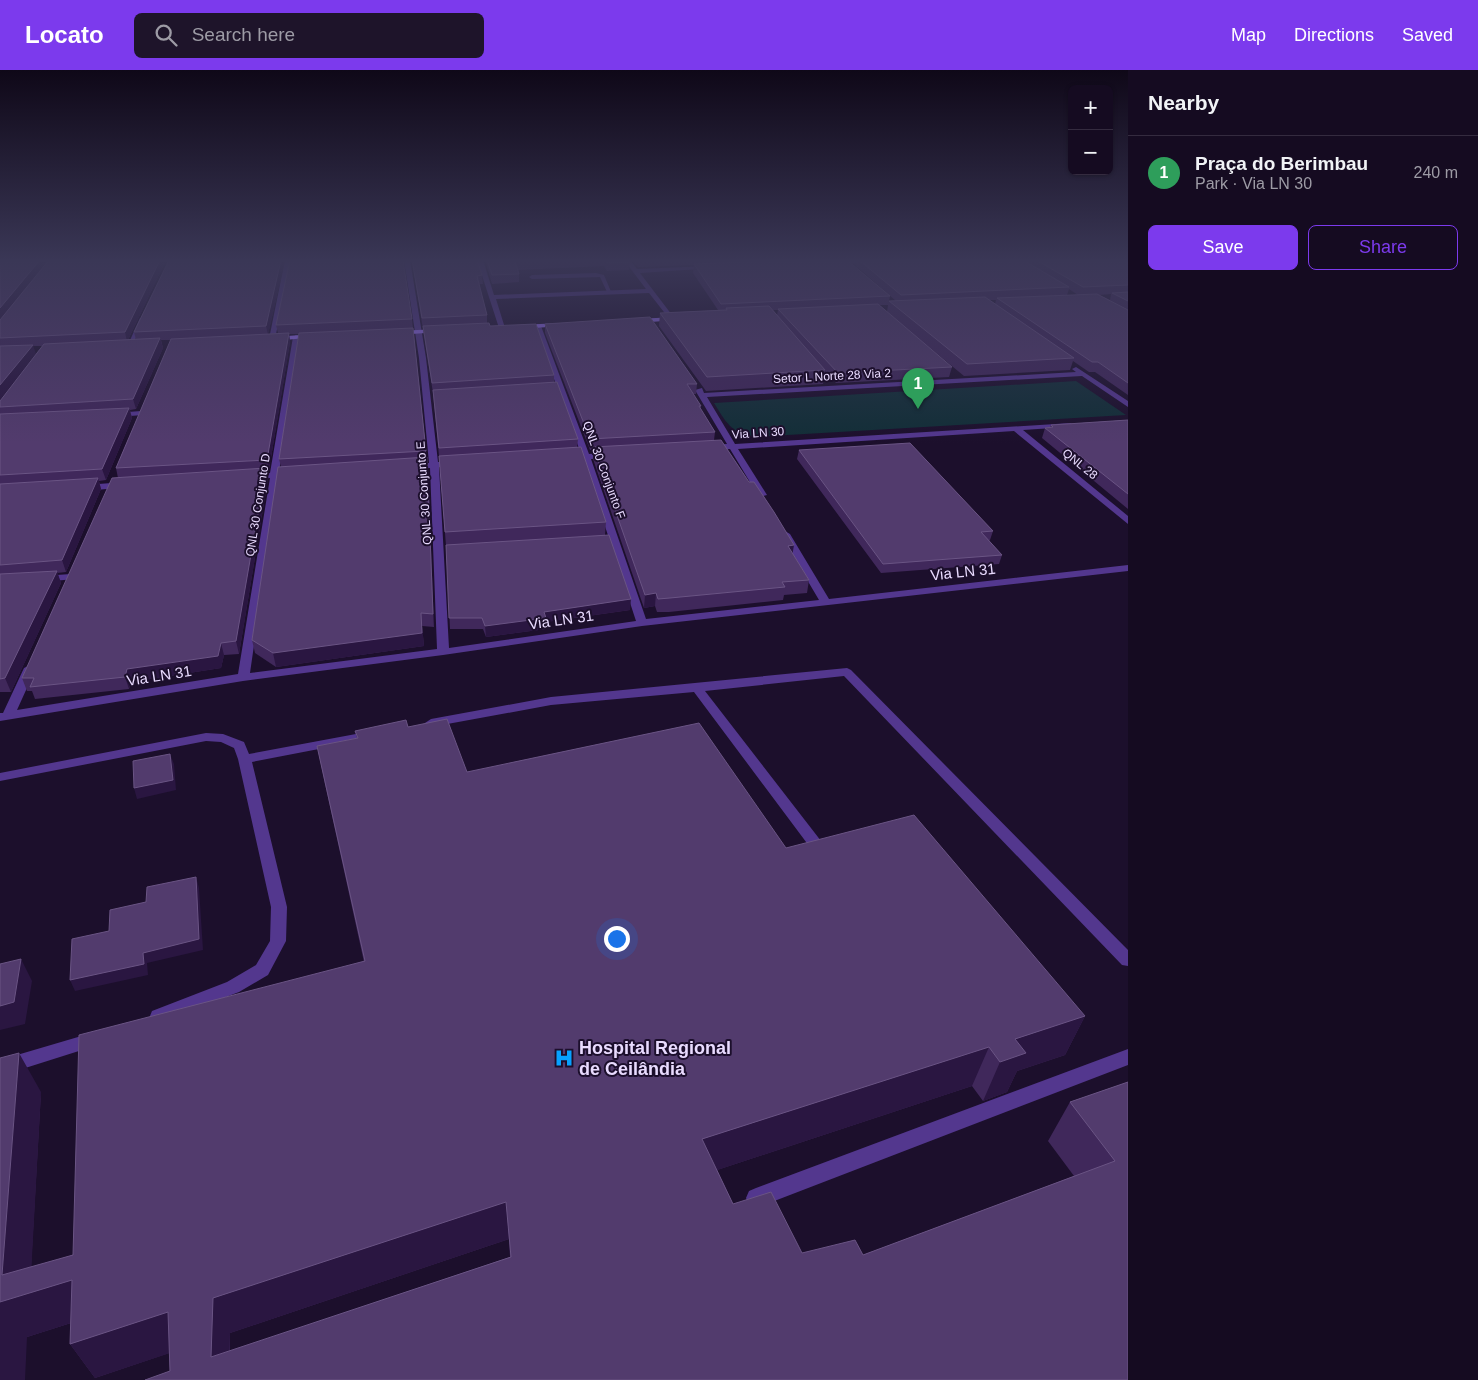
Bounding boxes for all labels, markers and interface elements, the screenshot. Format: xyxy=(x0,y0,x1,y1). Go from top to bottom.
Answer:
search box xyxy=(134,13,484,58)
text: Locato xyxy=(25,21,104,48)
icon: search xyxy=(152,21,180,49)
text: Search here xyxy=(192,24,295,45)
text: Map xyxy=(1231,25,1266,45)
text: Directions xyxy=(1294,25,1374,45)
text: Saved xyxy=(1402,25,1453,45)
map controls xyxy=(1068,85,1113,175)
button: + xyxy=(1068,85,1113,130)
text: Nearby xyxy=(1148,91,1219,114)
button: − xyxy=(1068,130,1113,175)
text: Praça do Berimbau xyxy=(1195,153,1368,174)
text: 1 xyxy=(1160,164,1168,181)
text: 240 m xyxy=(1414,164,1458,181)
text: Park · Via LN 30 xyxy=(1195,175,1312,192)
button: Save xyxy=(1148,225,1298,270)
button: Share xyxy=(1308,225,1458,270)
street label: Setor L Norte 28 Via 2 xyxy=(773,366,892,386)
pin: 1 xyxy=(902,368,934,409)
street label: QNL 30 Conjunto F xyxy=(580,419,628,521)
street label: Via LN 30 xyxy=(731,424,785,442)
street label: QNL 30 Conjunto E xyxy=(413,441,435,545)
street label: QNL 28 xyxy=(1060,446,1101,483)
street label: QNL 30 Conjunto D xyxy=(243,452,273,558)
street label: Via LN 31 xyxy=(929,560,996,583)
street label: Via LN 31 xyxy=(527,607,595,632)
street label: Via LN 31 xyxy=(125,662,193,689)
your location xyxy=(604,926,630,952)
place label: Hospital Regional de Ceilândia xyxy=(579,1038,731,1079)
hospital icon: Hospital Regional de Ceilândia xyxy=(553,1047,575,1069)

